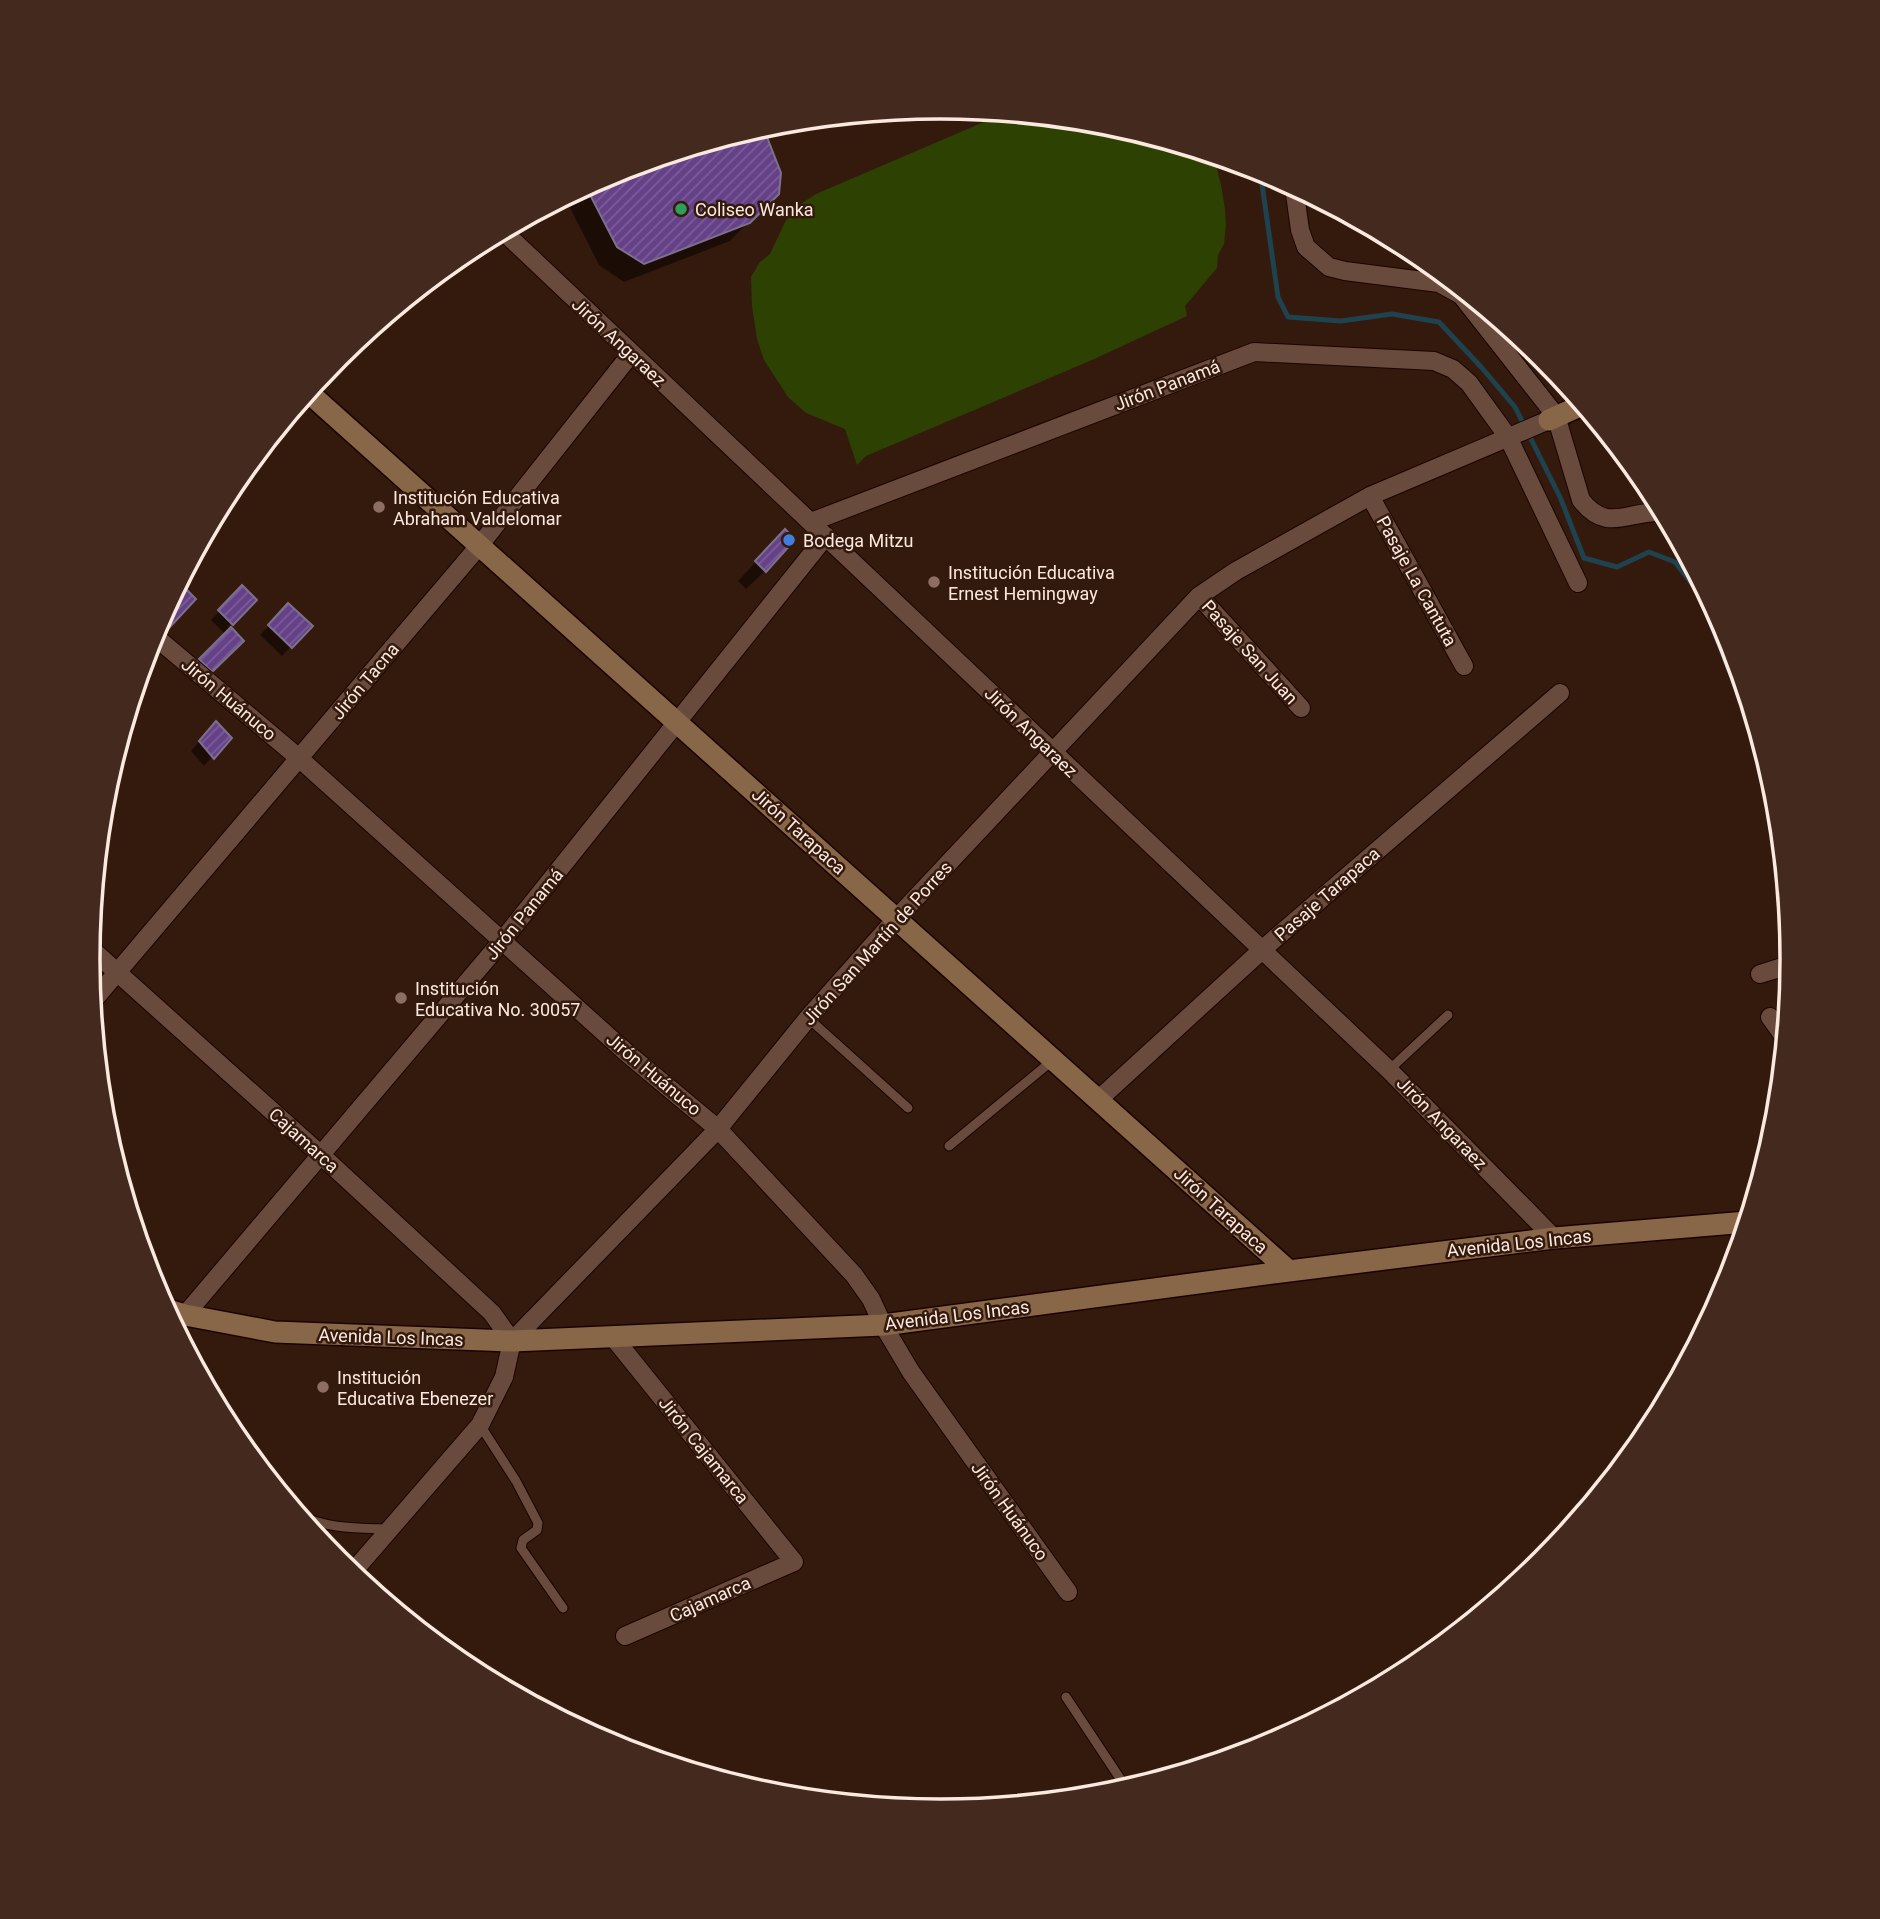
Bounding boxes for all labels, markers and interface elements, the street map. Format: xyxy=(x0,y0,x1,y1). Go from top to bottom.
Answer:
place label: Coliseo Wanka xyxy=(695,199,814,220)
marker: Coliseo Wanka xyxy=(673,201,689,217)
street label: Jirón Angaraez xyxy=(568,293,670,391)
street label: Jirón Panamá xyxy=(1111,355,1223,415)
place label: Institución Educativa Abraham Valdelomar xyxy=(393,487,562,529)
marker: Institución Educativa Abraham Valdelomar xyxy=(371,499,387,515)
street label: Pasaje La Cantuta xyxy=(1373,512,1461,650)
place label: Bodega Mitzu xyxy=(803,530,913,551)
marker: Bodega Mitzu xyxy=(781,532,797,548)
place label: Institución Educativa Ernest Hemingway xyxy=(948,562,1115,604)
marker: Institución Educativa Ernest Hemingway xyxy=(926,574,942,590)
street label: Pasaje San Juan xyxy=(1198,596,1302,708)
street label: Jirón Tacna xyxy=(327,639,403,723)
street label: Jirón Huánuco xyxy=(177,653,281,745)
street label: Jirón Angaraez xyxy=(980,683,1082,781)
street label: Jirón Tarapaca xyxy=(748,783,850,879)
street label: Pasaje Tarapaca xyxy=(1270,843,1384,945)
street label: Jirón San Martín de Porres xyxy=(798,857,956,1029)
street label: Jirón Panamá xyxy=(481,864,567,964)
place label: Institución Educativa No. 30057 xyxy=(415,978,580,1020)
marker: Institución Educativa No. 30057 xyxy=(393,990,409,1006)
street label: Jirón Huánuco xyxy=(602,1028,706,1120)
street label: Jirón Angaraez xyxy=(1393,1072,1491,1174)
street label: Cajamarca xyxy=(265,1103,343,1177)
street label: Jirón Tarapaca xyxy=(1170,1162,1272,1258)
street label: Avenida Los Incas xyxy=(1446,1225,1592,1261)
street label: Avenida Los Incas xyxy=(884,1296,1030,1334)
street label: Avenida Los Incas xyxy=(318,1324,464,1350)
place label: Institución Educativa Ebenezer xyxy=(337,1367,493,1409)
marker: Institución Educativa Ebenezer xyxy=(315,1379,331,1395)
street label: Jirón Cajamarca xyxy=(655,1392,753,1508)
street label: Jirón Huánuco xyxy=(967,1457,1053,1565)
street label: Cajamarca xyxy=(666,1572,754,1626)

